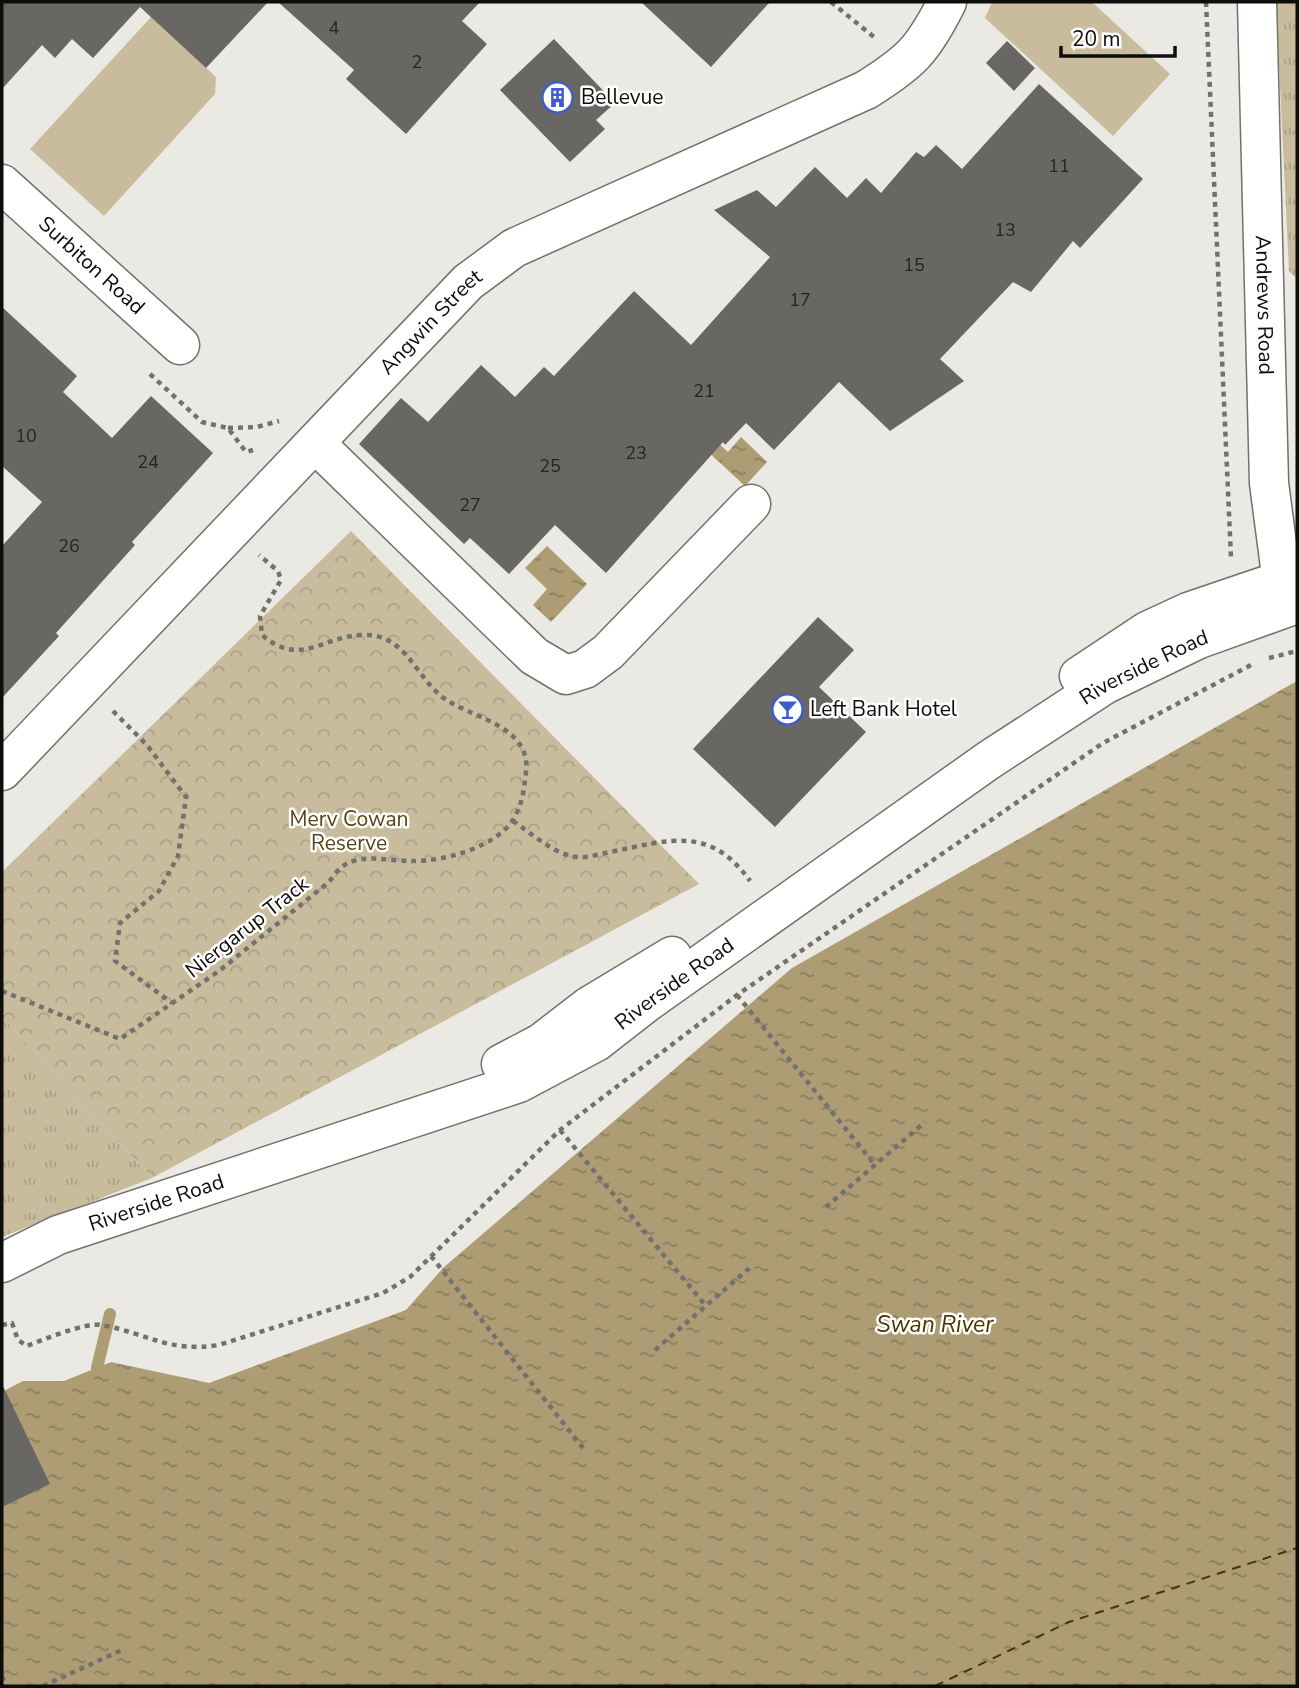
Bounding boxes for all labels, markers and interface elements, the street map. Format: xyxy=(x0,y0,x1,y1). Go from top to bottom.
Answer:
scale bar xyxy=(1061,14,1175,58)
house number: 4 xyxy=(329,16,340,40)
text: 20 m xyxy=(1072,25,1121,53)
house number: 2 xyxy=(412,50,422,74)
building icon: Bellevue xyxy=(541,80,575,114)
place label: Bellevue xyxy=(581,83,664,111)
house number: 11 xyxy=(1048,154,1070,178)
street label: Surbiton Road xyxy=(32,210,151,321)
house number: 13 xyxy=(994,218,1016,242)
street label: Andrews Road xyxy=(1249,235,1280,375)
house number: 15 xyxy=(903,253,925,277)
street label: Angwin Street xyxy=(373,262,488,381)
house number: 17 xyxy=(789,288,811,312)
house number: 21 xyxy=(693,379,715,403)
house number: 10 xyxy=(15,424,37,448)
house number: 23 xyxy=(625,441,647,465)
house number: 24 xyxy=(137,450,159,474)
house number: 25 xyxy=(539,454,561,478)
house number: 27 xyxy=(459,493,481,517)
house number: 26 xyxy=(58,534,80,558)
street label: Riverside Road xyxy=(1074,623,1212,711)
bar icon: Left Bank Hotel xyxy=(770,692,804,726)
place label: Left Bank Hotel xyxy=(810,695,958,723)
park label: Merv Cowan Reserve xyxy=(290,805,408,857)
street label: Niergarup Track xyxy=(180,870,315,984)
street label: Riverside Road xyxy=(609,931,740,1036)
street label: Riverside Road xyxy=(85,1167,227,1238)
water label: Swan River xyxy=(876,1309,994,1340)

